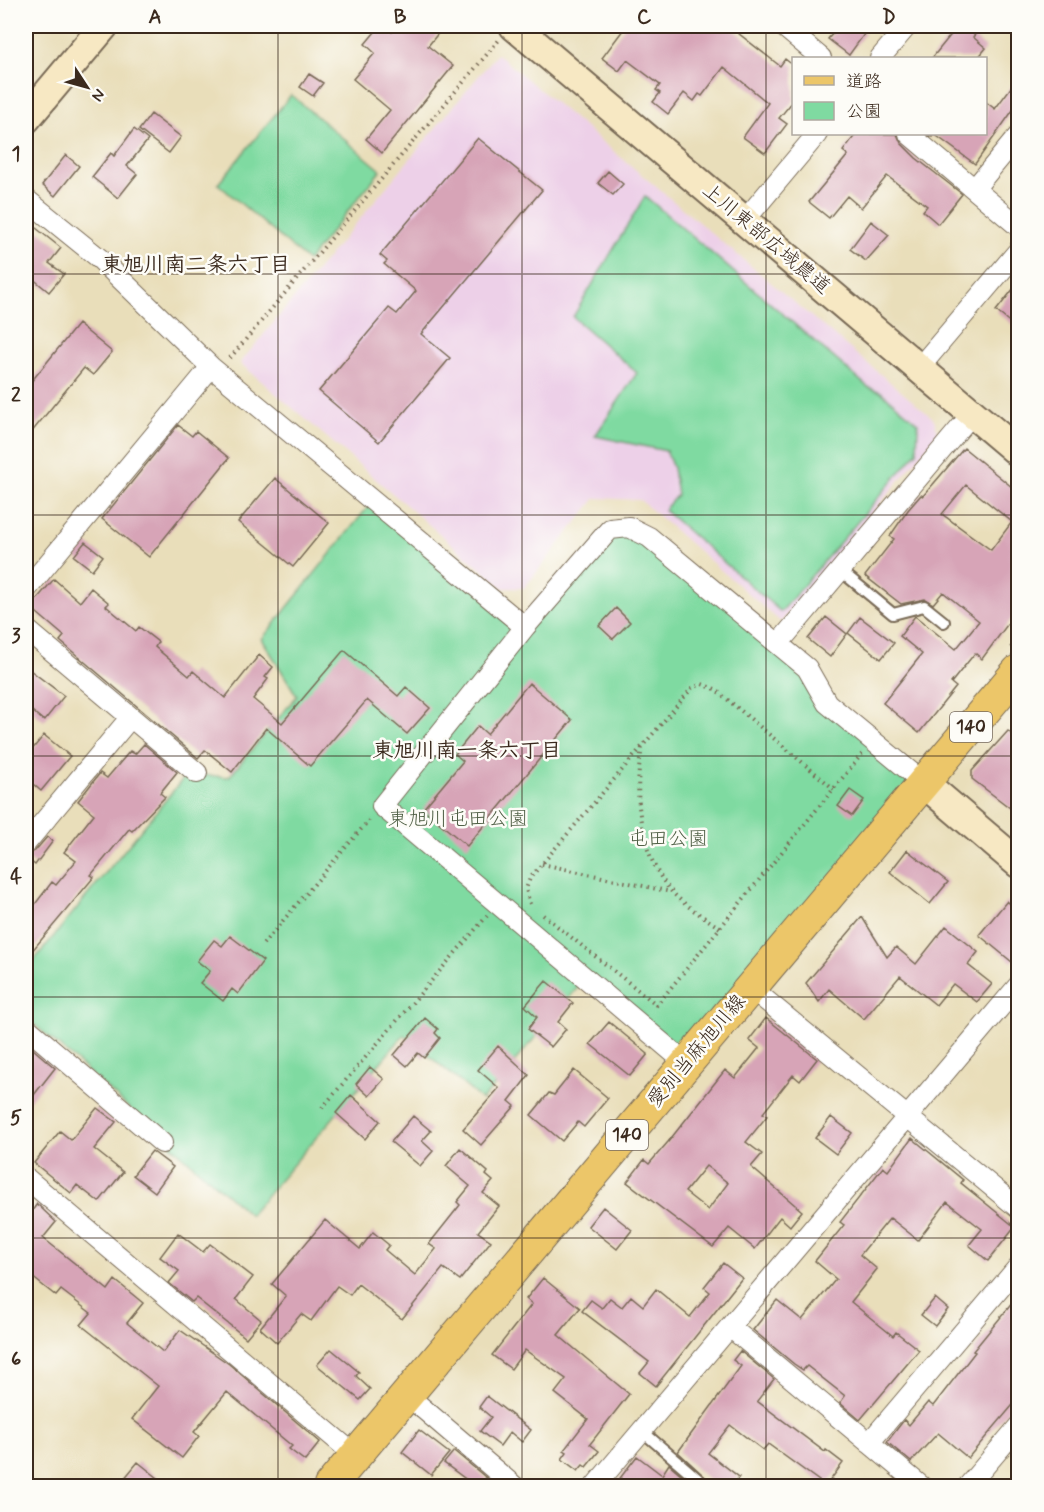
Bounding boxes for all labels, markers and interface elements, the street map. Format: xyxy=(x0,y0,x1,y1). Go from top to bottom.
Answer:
text: A xyxy=(148,4,162,31)
text: B xyxy=(394,4,407,31)
text: C xyxy=(637,4,652,31)
text: D xyxy=(882,4,896,31)
north arrow xyxy=(57,57,117,117)
legend xyxy=(792,57,987,135)
text: 道路 xyxy=(846,70,882,94)
text: N xyxy=(86,84,110,105)
text: 公園 xyxy=(846,100,882,124)
text: 1 xyxy=(12,141,20,168)
street label: 上川東部広域農道 xyxy=(696,177,836,301)
district label: 東旭川南二条六丁目 xyxy=(102,251,291,279)
text: 2 xyxy=(11,382,21,409)
text: 3 xyxy=(11,623,21,650)
road number: 140 xyxy=(950,712,992,742)
district label: 東旭川南一条六丁目 xyxy=(373,737,562,765)
park label: 東旭川屯田公園 xyxy=(388,806,528,833)
park label: 屯田公園 xyxy=(628,826,708,853)
text: 4 xyxy=(10,864,22,891)
street label: 愛別当麻旭川線 xyxy=(642,989,752,1113)
text: 5 xyxy=(10,1105,22,1132)
road number: 140 xyxy=(606,1120,648,1150)
text: 6 xyxy=(11,1346,21,1373)

